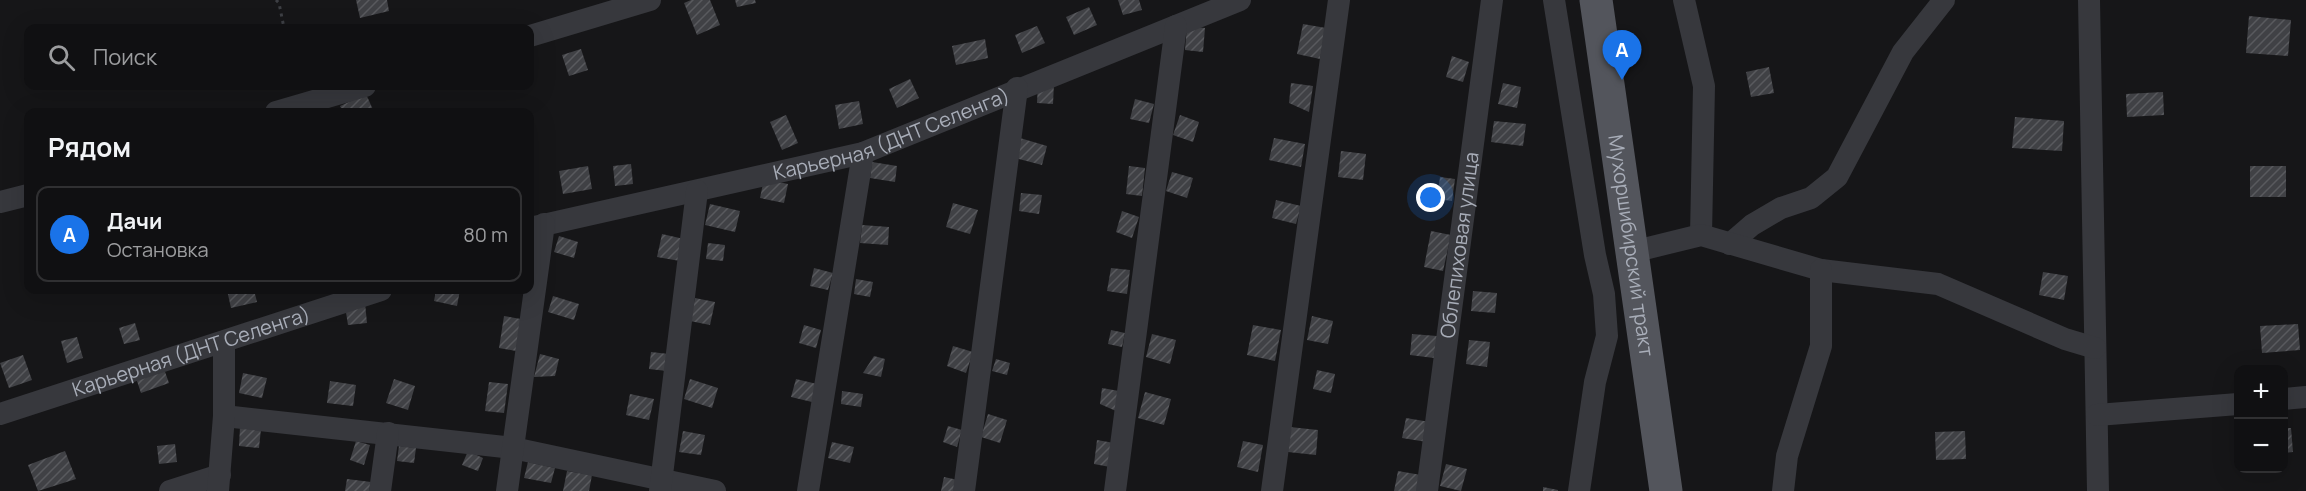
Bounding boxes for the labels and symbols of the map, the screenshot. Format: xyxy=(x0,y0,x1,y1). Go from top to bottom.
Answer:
pin: A xyxy=(1602,31,1642,80)
street label: Карьерная (ДНТ Селенга) xyxy=(770,81,1013,186)
street label: Мухоршибирский тракт xyxy=(1602,133,1661,358)
street label: Облепиховая улица xyxy=(1433,150,1485,340)
your location xyxy=(1416,183,1445,212)
street label: Карьерная (ДНТ Селенга) xyxy=(69,300,313,403)

